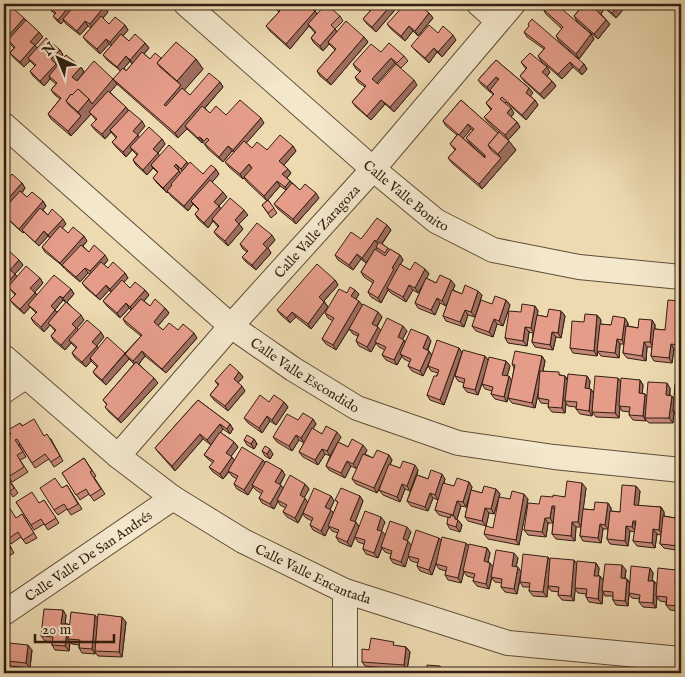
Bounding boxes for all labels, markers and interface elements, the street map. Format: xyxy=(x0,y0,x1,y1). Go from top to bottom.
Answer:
north arrow xyxy=(32,32,82,82)
text: N xyxy=(38,39,60,61)
street label: Calle Valle Bonito xyxy=(359,156,452,236)
street label: Calle Valle Zaragoza xyxy=(271,181,365,282)
street label: Calle Valle Escondido xyxy=(246,334,363,418)
street label: Calle Valle De San Andrés xyxy=(22,507,156,606)
street label: Calle Valle Encantada xyxy=(252,540,374,609)
scale bar xyxy=(35,612,114,644)
text: 20 m xyxy=(42,620,72,639)

